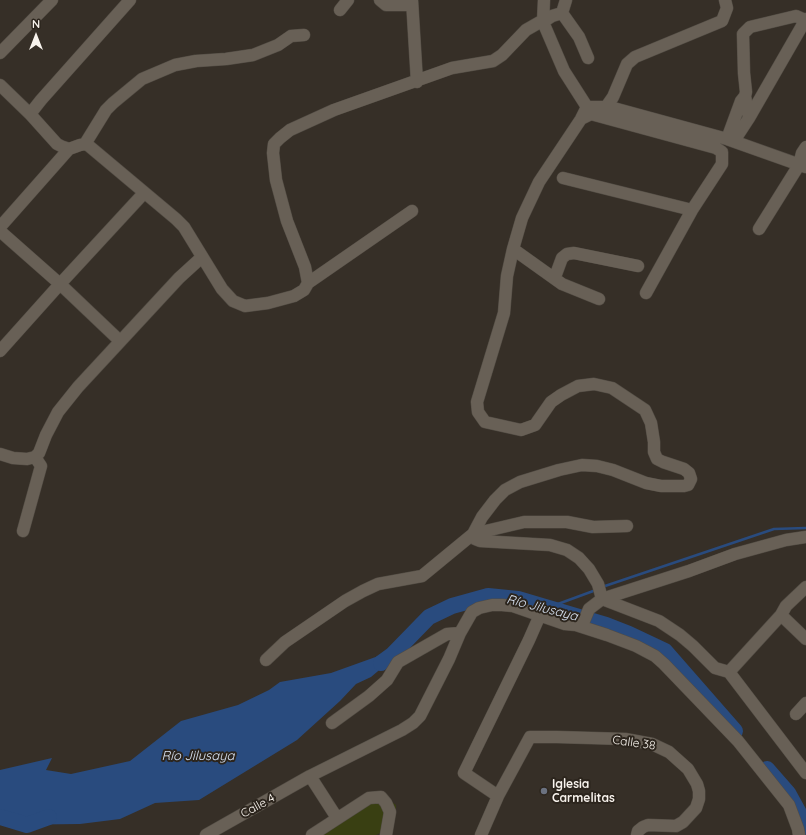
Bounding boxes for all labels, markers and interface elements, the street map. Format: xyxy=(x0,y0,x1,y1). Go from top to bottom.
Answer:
north arrow xyxy=(16,16,56,56)
text: N xyxy=(32,17,40,31)
water label: Río Jilusaya xyxy=(505,592,579,624)
street label: Calle 38 xyxy=(612,733,656,753)
water label: Río Jilusaya xyxy=(162,748,234,764)
place label: Iglesia Carmelitas xyxy=(552,777,615,805)
marker: Iglesia Carmelitas xyxy=(539,786,549,796)
street label: Calle 4 xyxy=(238,791,278,821)

